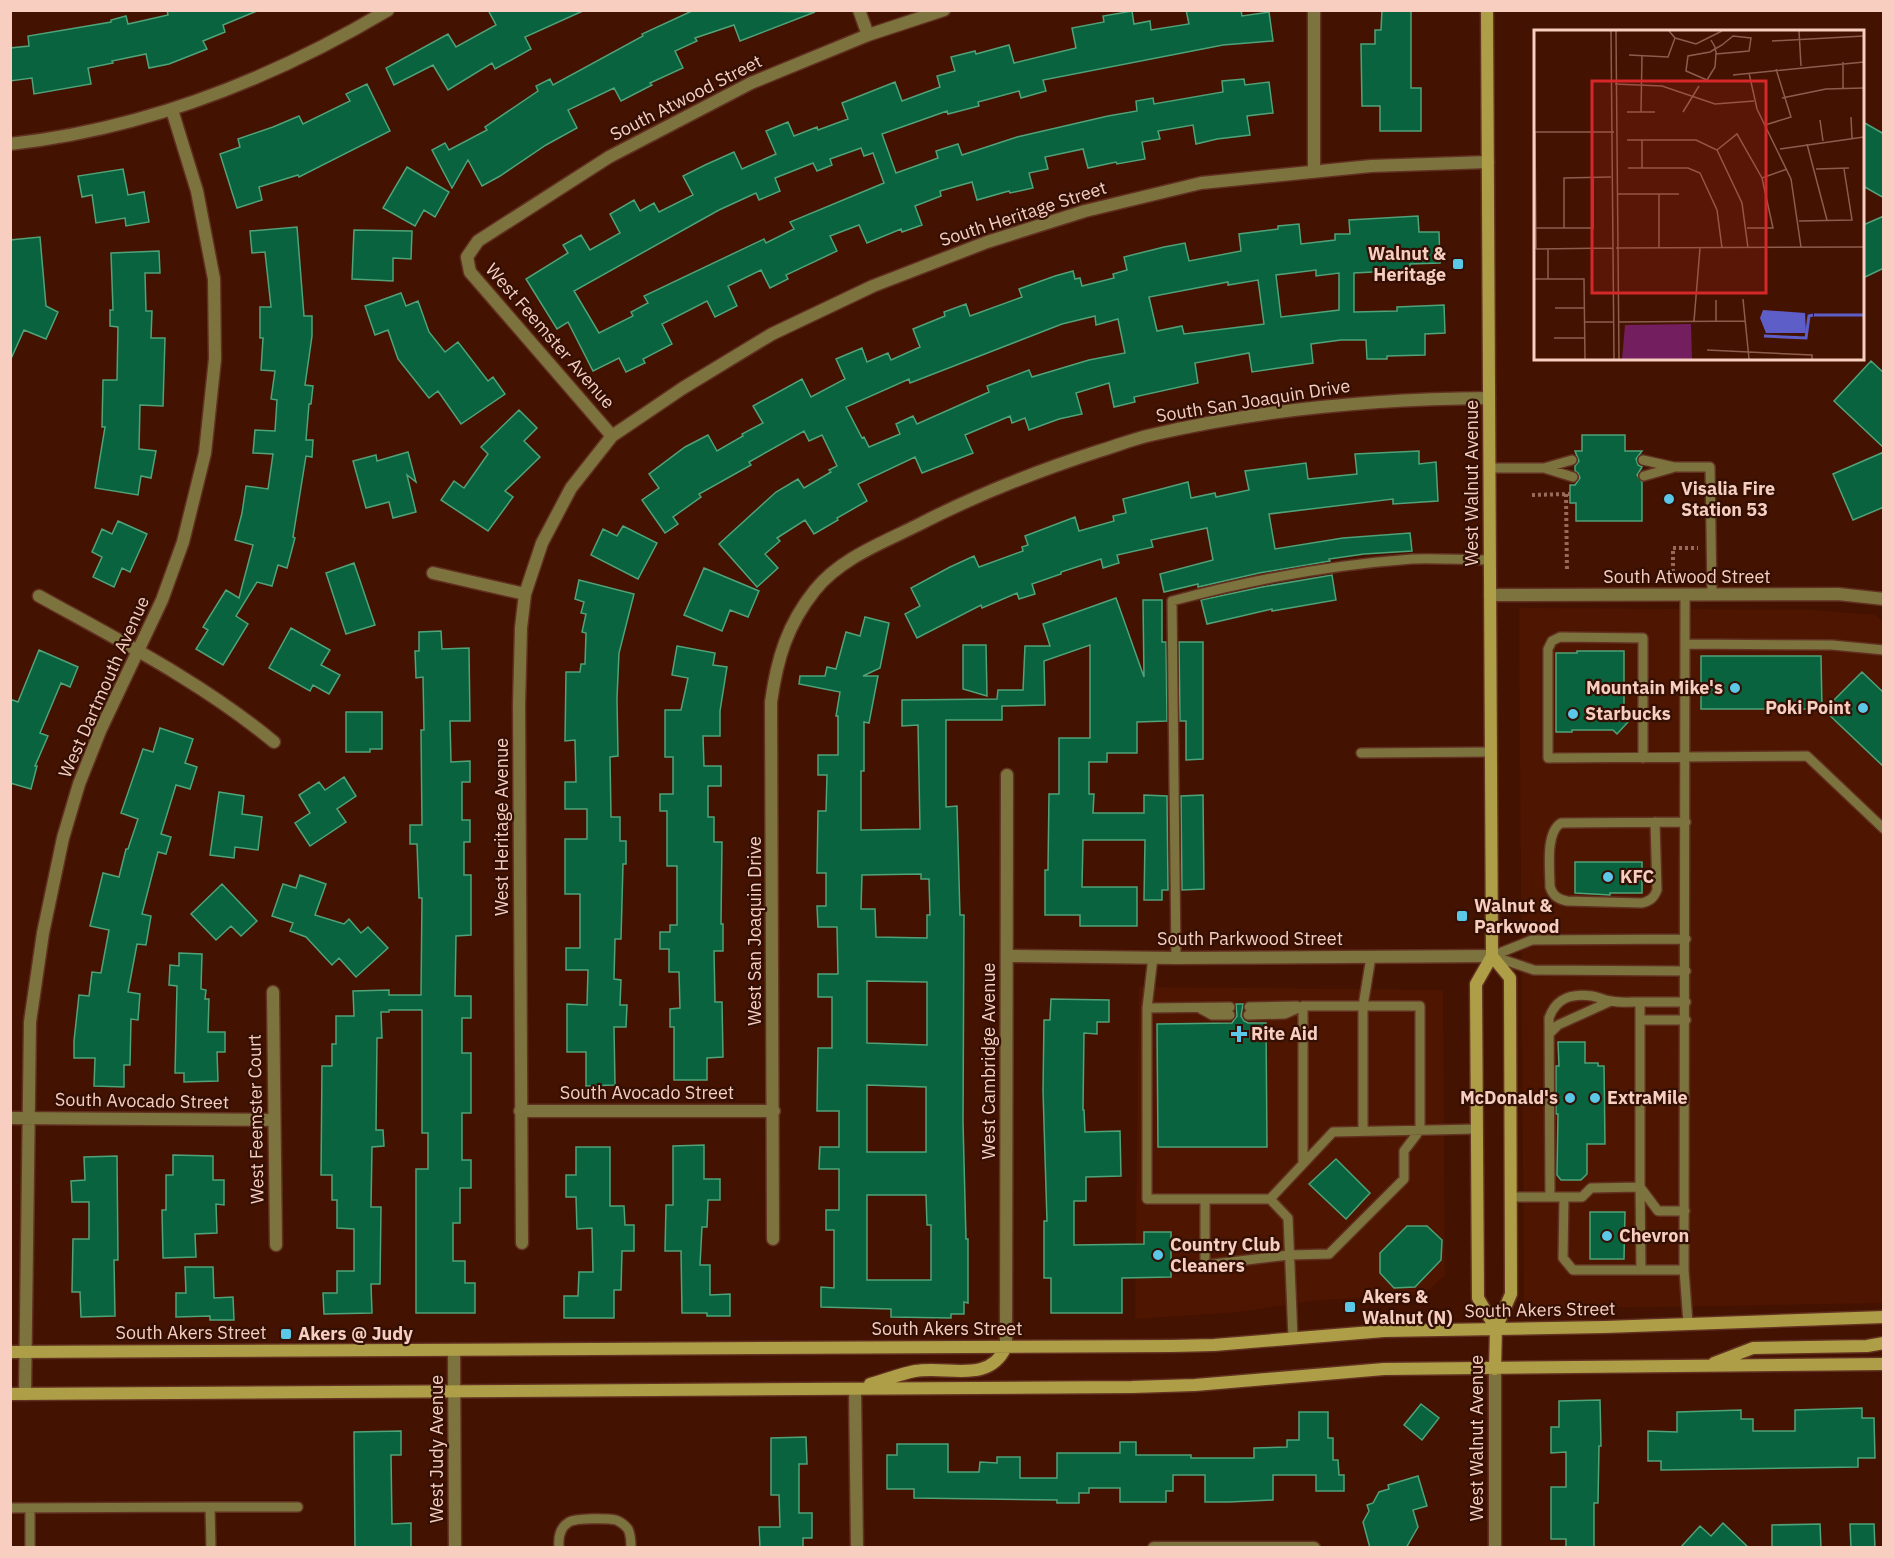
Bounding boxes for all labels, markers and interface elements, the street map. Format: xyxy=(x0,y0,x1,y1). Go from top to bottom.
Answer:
inset map xyxy=(1534,30,1864,360)
street label: South Atwood Street xyxy=(606,49,766,146)
street label: South Heritage Street xyxy=(936,176,1109,251)
place label: Walnut & Heritage xyxy=(1368,242,1446,286)
marker: Walnut & Heritage xyxy=(1451,257,1465,271)
street label: West Feemster Avenue xyxy=(481,258,620,413)
street label: South San Joaquin Drive xyxy=(1154,374,1352,427)
street label: West Walnut Avenue xyxy=(1460,400,1483,566)
place label: Visalia Fire Station 53 xyxy=(1681,477,1775,521)
marker: Visalia Fire Station 53 xyxy=(1662,492,1676,506)
street label: South Atwood Street xyxy=(1603,565,1771,588)
street label: West Dartmouth Avenue xyxy=(53,592,154,781)
place label: Mountain Mike's xyxy=(1586,676,1723,699)
marker: Mountain Mike's xyxy=(1728,681,1742,695)
place label: Poki Point xyxy=(1765,696,1851,719)
marker: Poki Point xyxy=(1856,701,1870,715)
place label: Starbucks xyxy=(1585,702,1671,725)
marker: Starbucks xyxy=(1566,707,1580,721)
street label: West Heritage Avenue xyxy=(490,738,513,916)
street label: West San Joaquin Drive xyxy=(743,836,766,1026)
place label: KFC xyxy=(1620,865,1655,888)
marker: KFC xyxy=(1601,870,1615,884)
place label: Walnut & Parkwood xyxy=(1474,894,1560,938)
marker: Walnut & Parkwood xyxy=(1455,909,1469,923)
street label: South Parkwood Street xyxy=(1157,927,1343,950)
street label: West Cambridge Avenue xyxy=(977,962,1000,1159)
place label: Rite Aid xyxy=(1251,1022,1318,1045)
marker: Rite Aid xyxy=(1232,1027,1246,1041)
street label: West Feemster Court xyxy=(243,1034,268,1204)
street label: South Avocado Street xyxy=(560,1081,734,1104)
place label: McDonald's xyxy=(1460,1086,1558,1109)
place label: ExtraMile xyxy=(1607,1086,1688,1109)
street label: South Avocado Street xyxy=(55,1087,229,1114)
marker: McDonald's xyxy=(1563,1091,1577,1105)
marker: ExtraMile xyxy=(1588,1091,1602,1105)
place label: Chevron xyxy=(1619,1224,1689,1247)
marker: Chevron xyxy=(1600,1229,1614,1243)
place label: Country Club Cleaners xyxy=(1170,1233,1280,1277)
marker: Country Club Cleaners xyxy=(1151,1248,1165,1262)
place label: Akers & Walnut (N) xyxy=(1362,1285,1452,1329)
street label: South Akers Street xyxy=(1464,1297,1616,1322)
marker: Akers & Walnut (N) xyxy=(1343,1300,1357,1314)
street label: South Akers Street xyxy=(871,1317,1023,1340)
street label: South Akers Street xyxy=(115,1321,267,1344)
place label: Akers @ Judy xyxy=(298,1322,413,1345)
marker: Akers @ Judy xyxy=(279,1327,293,1341)
street label: West Walnut Avenue xyxy=(1465,1355,1488,1521)
street label: West Judy Avenue xyxy=(425,1375,448,1523)

